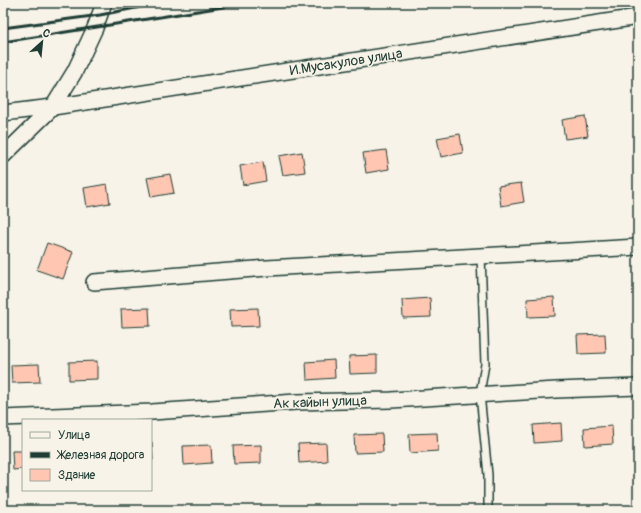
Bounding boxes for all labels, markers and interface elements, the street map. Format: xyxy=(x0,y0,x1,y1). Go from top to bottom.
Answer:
north arrow xyxy=(22,22,62,62)
text: С xyxy=(40,26,52,41)
street label: И.Мусакулов улица xyxy=(288,45,404,79)
street label: Ак кайын улица xyxy=(273,392,367,412)
legend xyxy=(22,419,152,491)
text: Улица xyxy=(58,428,90,443)
text: Железная дорога xyxy=(56,448,145,463)
text: Здание xyxy=(58,468,95,483)

